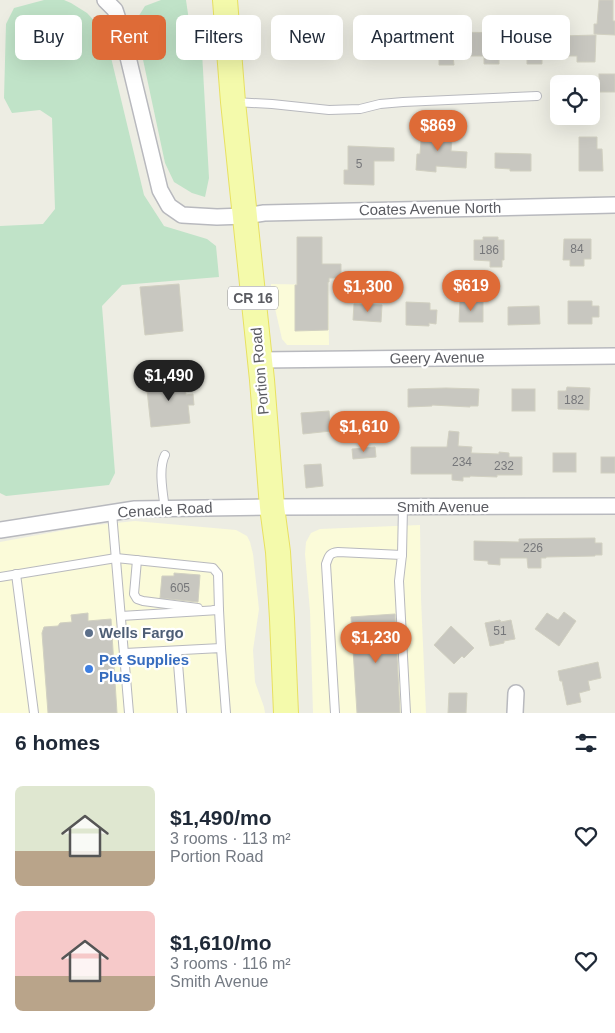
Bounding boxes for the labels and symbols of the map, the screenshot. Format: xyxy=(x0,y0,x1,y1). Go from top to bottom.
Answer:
pin: $869 xyxy=(408,110,468,152)
house number: 5 xyxy=(356,157,363,171)
street label: Coates Avenue North xyxy=(359,199,501,218)
house number: 84 xyxy=(570,242,584,256)
house number: 186 xyxy=(479,243,499,257)
pin: $1,300 xyxy=(327,270,409,313)
pin: $619 xyxy=(441,270,501,312)
road number: CR 16 xyxy=(228,286,278,310)
street label: Portion Road xyxy=(247,327,272,415)
street label: Geery Avenue xyxy=(389,348,485,367)
pin: $1,490 xyxy=(128,360,210,402)
house number: 182 xyxy=(564,393,584,407)
pin: $1,610 xyxy=(323,410,405,453)
house number: 234 xyxy=(452,455,472,469)
house number: 232 xyxy=(494,459,514,473)
street label: Smith Avenue xyxy=(397,498,489,515)
street label: Cenacle Road xyxy=(117,499,213,520)
house number: 226 xyxy=(523,541,543,555)
house number: 605 xyxy=(170,581,190,595)
pin: $1,230 xyxy=(335,622,417,664)
place label: Wells Fargo xyxy=(99,624,184,641)
house number: 51 xyxy=(493,624,507,638)
marker: Wells Fargo xyxy=(83,627,95,639)
place label: Pet Supplies Plus xyxy=(99,651,189,685)
marker: Pet Supplies Plus xyxy=(83,663,95,675)

